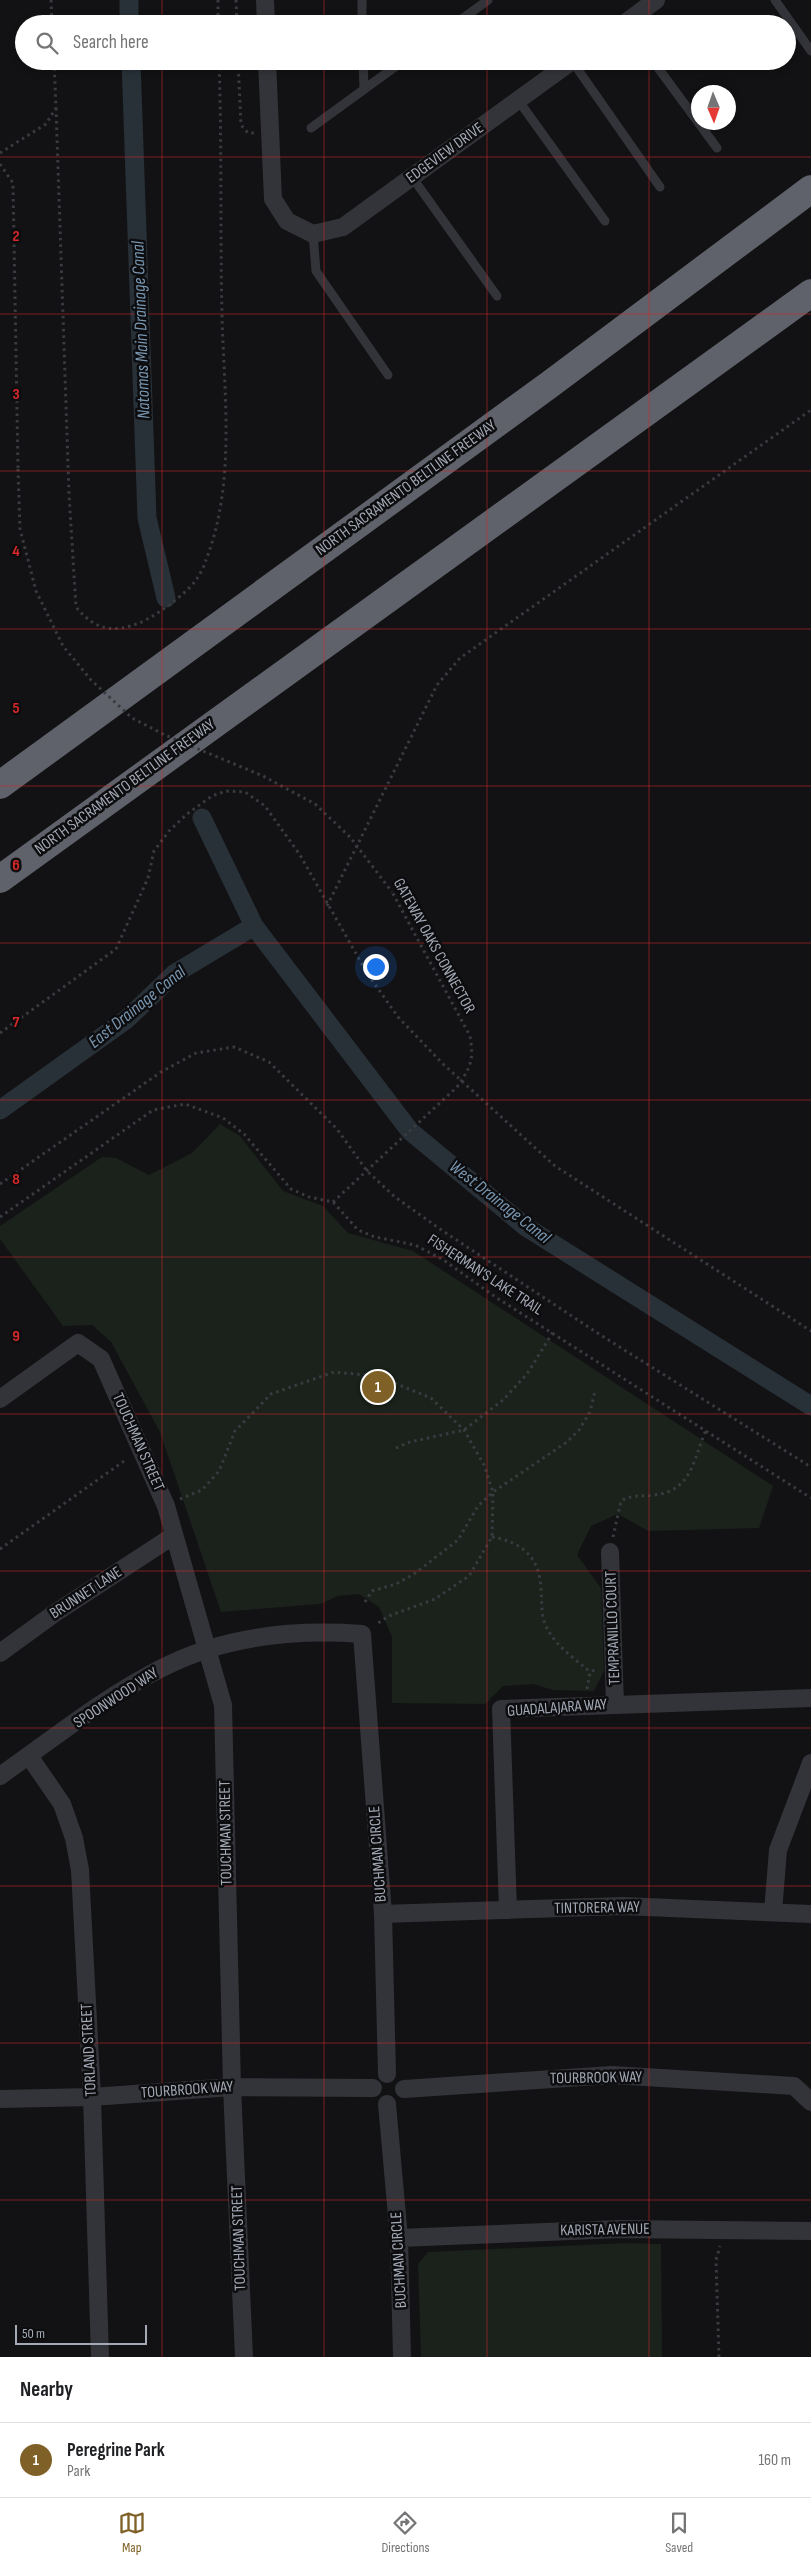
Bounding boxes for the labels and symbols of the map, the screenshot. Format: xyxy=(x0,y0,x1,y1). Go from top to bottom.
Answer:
north arrow xyxy=(691,85,736,130)
street label: EDGEVIEW DRIVE xyxy=(402,118,488,188)
text: 2 xyxy=(12,227,20,246)
water label: Natomas Main Drainage Canal xyxy=(127,240,155,419)
text: 3 xyxy=(12,385,20,404)
street label: NORTH SACRAMENTO BELTLINE FREEWAY xyxy=(312,416,500,560)
text: 4 xyxy=(12,542,20,561)
text: 5 xyxy=(12,699,20,718)
street label: NORTH SACRAMENTO BELTLINE FREEWAY xyxy=(31,715,219,859)
text: 6 xyxy=(12,856,20,875)
street label: GATEWAY OAKS CONNECTOR xyxy=(389,875,479,1017)
your location xyxy=(363,954,389,980)
water label: East Drainage Canal xyxy=(84,961,190,1053)
text: 7 xyxy=(13,1013,20,1032)
water label: West Drainage Canal xyxy=(445,1156,555,1248)
text: 8 xyxy=(12,1170,20,1189)
street label: FISHERMAN’S LAKE TRAIL xyxy=(424,1231,546,1319)
text: 9 xyxy=(12,1327,20,1346)
pin: 1 xyxy=(362,1368,394,1406)
street label: TOUCHMAN STREET xyxy=(108,1390,168,1494)
street label: BRUNNET LANE xyxy=(46,1563,126,1623)
street label: TEMPRANILLO COURT xyxy=(601,1570,624,1685)
street label: SPOONWOOD WAY xyxy=(70,1663,162,1732)
street label: GUADALAJARA WAY xyxy=(506,1695,608,1721)
street label: TOUCHMAN STREET xyxy=(216,1780,236,1886)
street label: BUCHMAN CIRCLE xyxy=(365,1805,391,1903)
street label: TINTORERA WAY xyxy=(554,1898,640,1918)
street label: TORLAND STREET xyxy=(77,2002,101,2097)
street label: TOURBROOK WAY xyxy=(550,2068,643,2088)
street label: TOURBROOK WAY xyxy=(140,2077,234,2103)
street label: TOUCHMAN STREET xyxy=(228,2185,250,2291)
street label: BUCHMAN CIRCLE xyxy=(387,2211,411,2309)
street label: KARISTA AVENUE xyxy=(560,2220,650,2240)
scale bar xyxy=(15,2322,148,2345)

